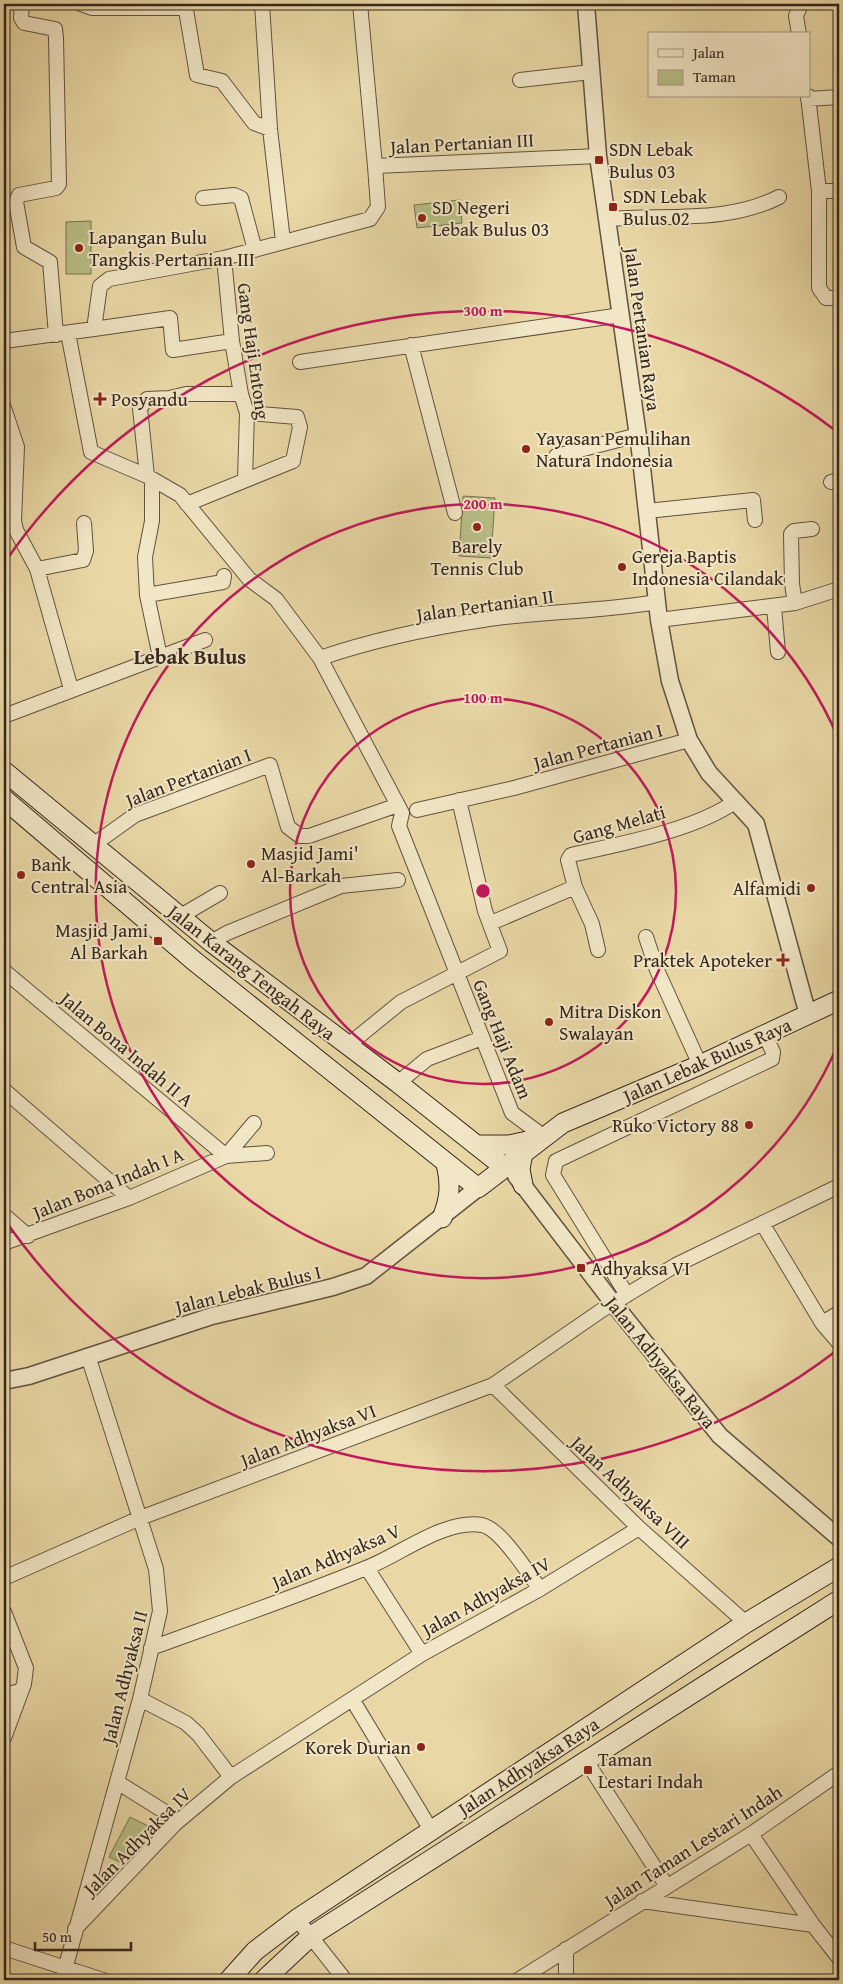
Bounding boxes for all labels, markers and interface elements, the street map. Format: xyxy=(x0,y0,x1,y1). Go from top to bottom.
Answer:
legend xyxy=(648,32,810,98)
text: Jalan xyxy=(691,42,725,63)
text: Taman xyxy=(693,66,736,87)
street label: Jalan Pertanian III xyxy=(387,125,535,161)
place label: SDN Lebak Bulus 03 xyxy=(609,135,693,185)
marker: SDN Lebak Bulus 03 xyxy=(593,154,605,166)
place label: SDN Lebak Bulus 02 xyxy=(623,182,707,232)
place label: SD Negeri Lebak Bulus 03 xyxy=(432,193,550,243)
marker: SDN Lebak Bulus 02 xyxy=(607,201,619,213)
marker: SD Negeri Lebak Bulus 03 xyxy=(416,212,428,224)
place label: Lapangan Bulu Tangkis Pertanian III xyxy=(89,223,255,273)
marker: Lapangan Bulu Tangkis Pertanian III xyxy=(73,242,85,254)
street label: Jalan Pertanian Raya xyxy=(617,244,668,413)
street label: Gang Haji Entong xyxy=(231,281,278,422)
text: 300 m xyxy=(463,300,503,321)
place label: Posyandu xyxy=(111,385,188,413)
marker: Posyandu xyxy=(93,392,107,406)
place label: Yayasan Pemulihan Natura Indonesia xyxy=(536,424,691,474)
marker: Yayasan Pemulihan Natura Indonesia xyxy=(520,443,532,455)
text: 200 m xyxy=(463,493,503,514)
marker: Barely Tennis Club xyxy=(471,521,483,533)
place label: Barely Tennis Club xyxy=(431,532,524,582)
place label: Gereja Baptis Indonesia Cilandak xyxy=(632,542,784,592)
marker: Gereja Baptis Indonesia Cilandak xyxy=(616,561,628,573)
street label: Jalan Pertanian II xyxy=(413,581,556,629)
district label: Lebak Bulus xyxy=(134,641,246,672)
text: 100 m xyxy=(463,687,503,708)
street label: Jalan Pertanian I xyxy=(528,715,666,777)
street label: Jalan Pertanian I xyxy=(119,740,255,815)
street label: Gang Melati xyxy=(569,797,669,851)
place label: Masjid Jami' Al-Barkah xyxy=(261,839,359,889)
place label: Bank Central Asia xyxy=(31,850,127,900)
marker: Masjid Jami' Al-Barkah xyxy=(245,858,257,870)
marker: Bank Central Asia xyxy=(15,869,27,881)
place label: Alfamidi xyxy=(733,874,801,902)
centre of rings xyxy=(474,882,492,900)
marker: Alfamidi xyxy=(805,882,817,894)
street label: Jalan Karang Tengah Raya xyxy=(161,896,342,1046)
place label: Masjid Jami Al Barkah xyxy=(55,916,148,966)
marker: Masjid Jami Al Barkah xyxy=(152,935,164,947)
place label: Praktek Apoteker xyxy=(633,946,772,974)
marker: Praktek Apoteker xyxy=(776,953,790,967)
street label: Gang Haji Adam xyxy=(466,975,540,1103)
street label: Jalan Bona Indah II A xyxy=(53,984,200,1113)
place label: Mitra Diskon Swalayan xyxy=(559,997,662,1047)
street label: Jalan Lebak Bulus Raya xyxy=(617,1010,796,1110)
marker: Mitra Diskon Swalayan xyxy=(543,1016,555,1028)
place label: Ruko Victory 88 xyxy=(612,1111,739,1139)
marker: Ruko Victory 88 xyxy=(743,1119,755,1131)
street label: Jalan Bona Indah I A xyxy=(27,1140,188,1227)
place label: Adhyaksa VI xyxy=(591,1254,690,1282)
street label: Jalan Lebak Bulus I xyxy=(170,1257,324,1321)
marker: Adhyaksa VI xyxy=(575,1262,587,1274)
street label: Jalan Adhyaksa Raya xyxy=(598,1288,723,1434)
street label: Jalan Adhyaksa VI xyxy=(234,1396,380,1474)
street label: Jalan Adhyaksa VIII xyxy=(563,1428,697,1555)
street label: Jalan Adhyaksa V xyxy=(265,1516,405,1597)
street label: Jalan Adhyaksa IV xyxy=(415,1549,556,1644)
street label: Jalan Adhyaksa II xyxy=(93,1607,154,1749)
street label: Jalan Adhyaksa Raya xyxy=(450,1710,604,1823)
place label: Korek Durian xyxy=(305,1733,411,1761)
marker: Korek Durian xyxy=(415,1741,427,1753)
place label: Taman Lestari Indah xyxy=(598,1745,703,1795)
marker: Taman Lestari Indah xyxy=(582,1764,594,1776)
street label: Jalan Taman Lestari Indah xyxy=(597,1778,788,1915)
street label: Jalan Adhyaksa IV xyxy=(75,1780,198,1903)
scale bar xyxy=(35,1919,131,1951)
text: 50 m xyxy=(42,1926,73,1947)

